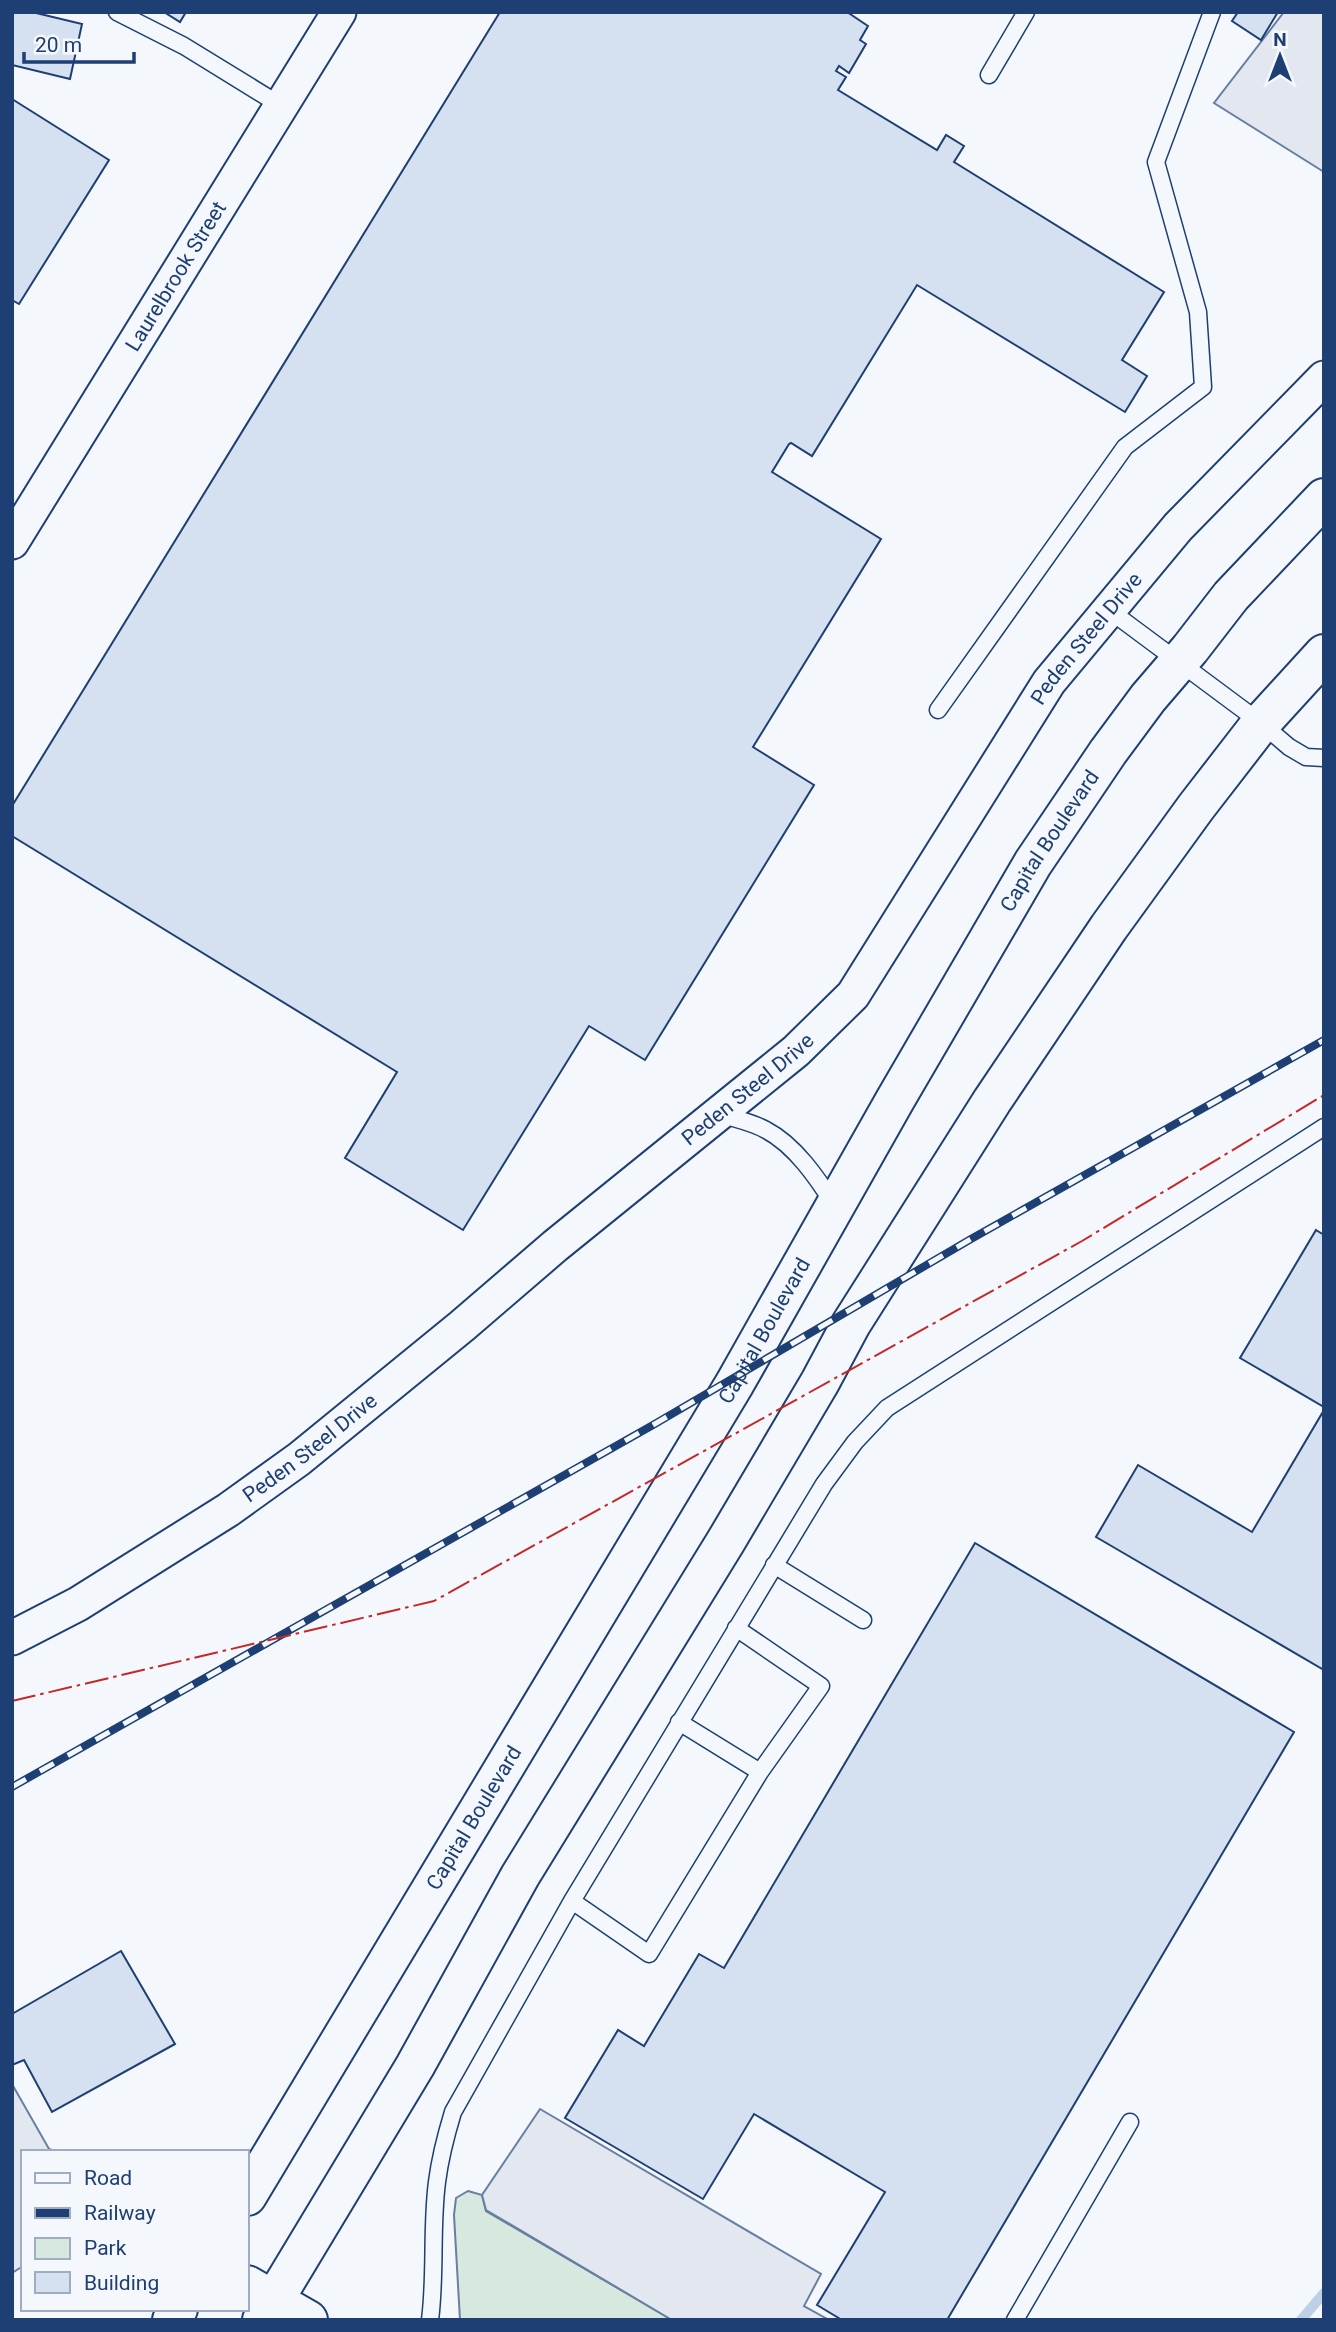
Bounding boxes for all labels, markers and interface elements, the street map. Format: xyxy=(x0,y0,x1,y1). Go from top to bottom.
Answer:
scale bar xyxy=(24,21,135,65)
north arrow xyxy=(1245,21,1315,91)
text: N xyxy=(1273,28,1287,51)
text: 20 m xyxy=(35,33,82,57)
street label: Laurelbrook Street xyxy=(121,197,231,356)
street label: Peden Steel Drive xyxy=(1026,568,1147,709)
street label: Capital Boulevard xyxy=(995,766,1104,916)
street label: Peden Steel Drive xyxy=(677,1029,819,1151)
street label: Capital Boulevard xyxy=(713,1254,815,1408)
street label: Peden Steel Drive xyxy=(238,1388,382,1507)
street label: Capital Boulevard xyxy=(422,1742,526,1894)
legend xyxy=(21,2150,248,2311)
text: Road xyxy=(84,2166,132,2190)
text: Railway xyxy=(84,2201,156,2225)
text: Park xyxy=(84,2236,127,2260)
text: Building xyxy=(84,2271,159,2295)

